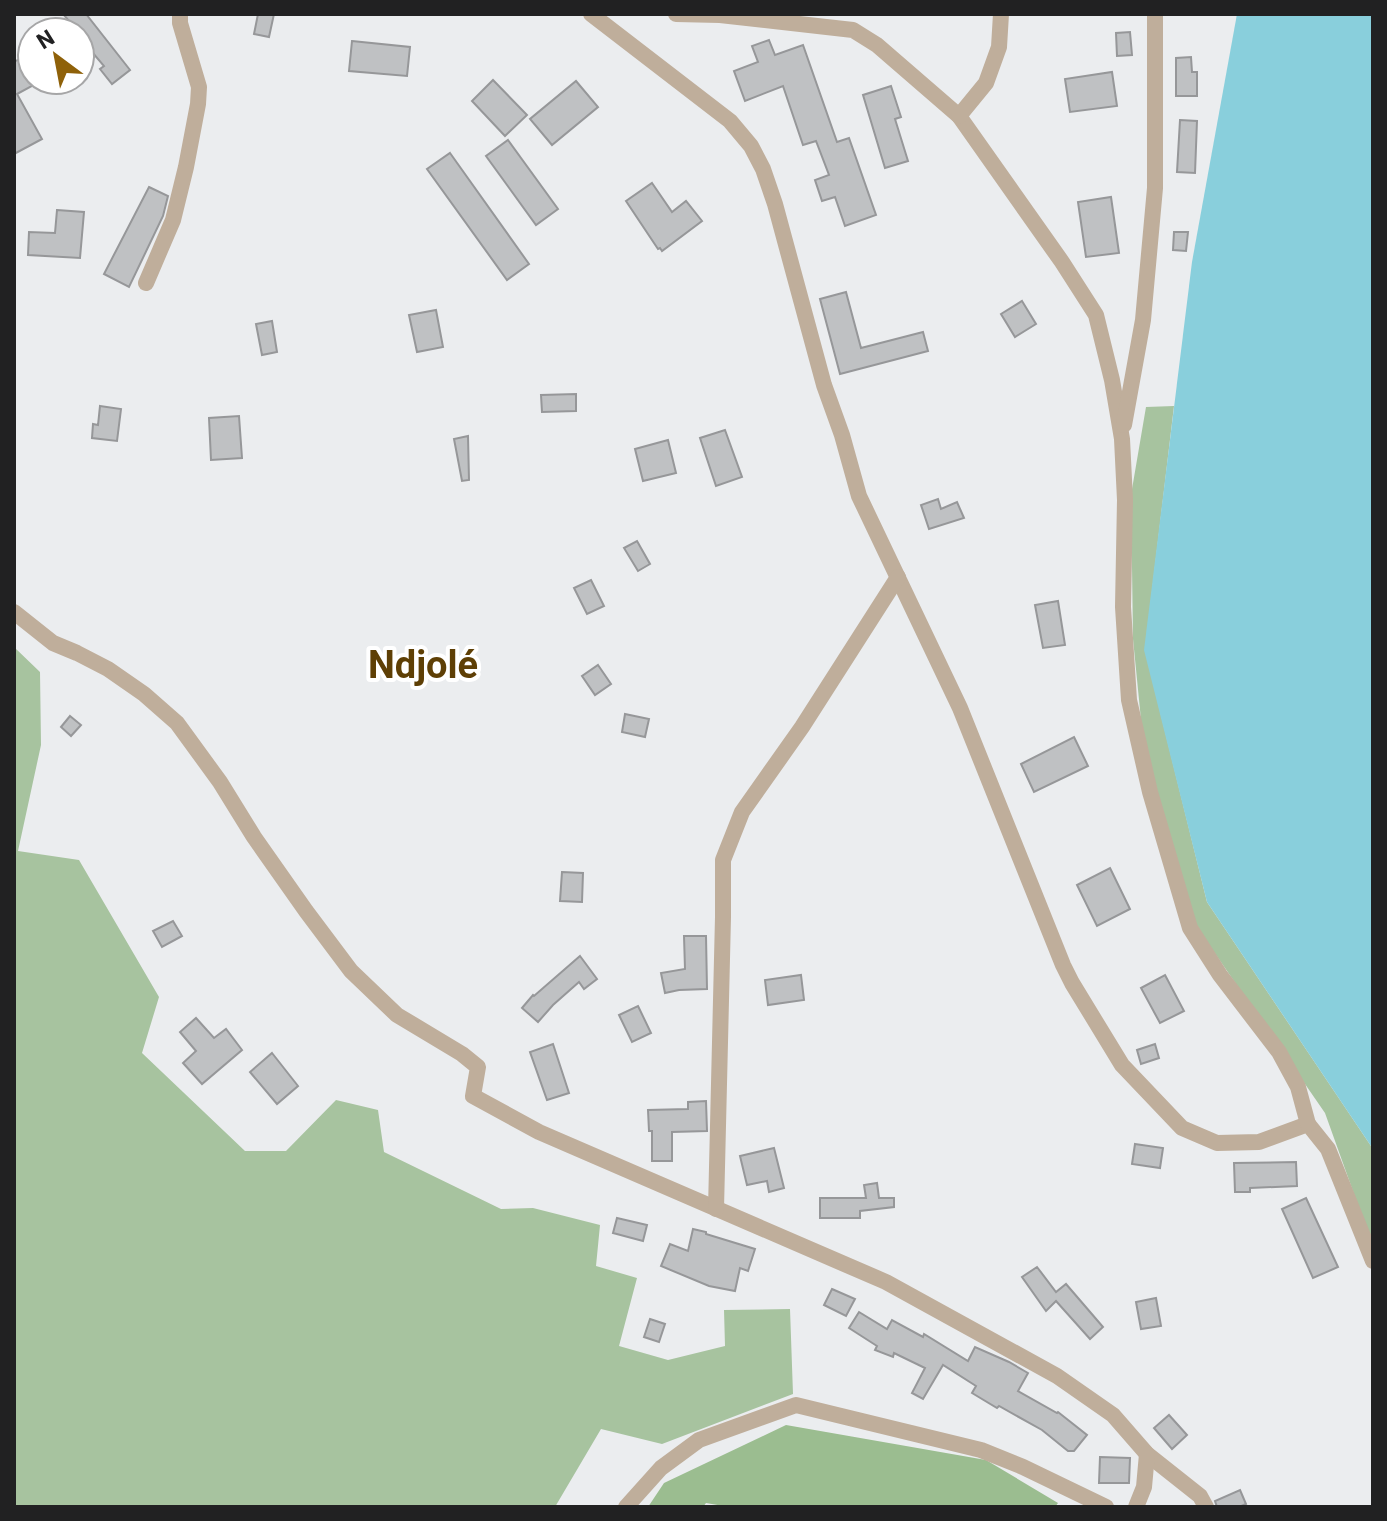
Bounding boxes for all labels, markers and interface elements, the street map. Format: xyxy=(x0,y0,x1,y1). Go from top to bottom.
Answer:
north arrow xyxy=(16,16,96,96)
text: N xyxy=(32,25,59,54)
district label: Ndjolé xyxy=(368,643,478,687)

